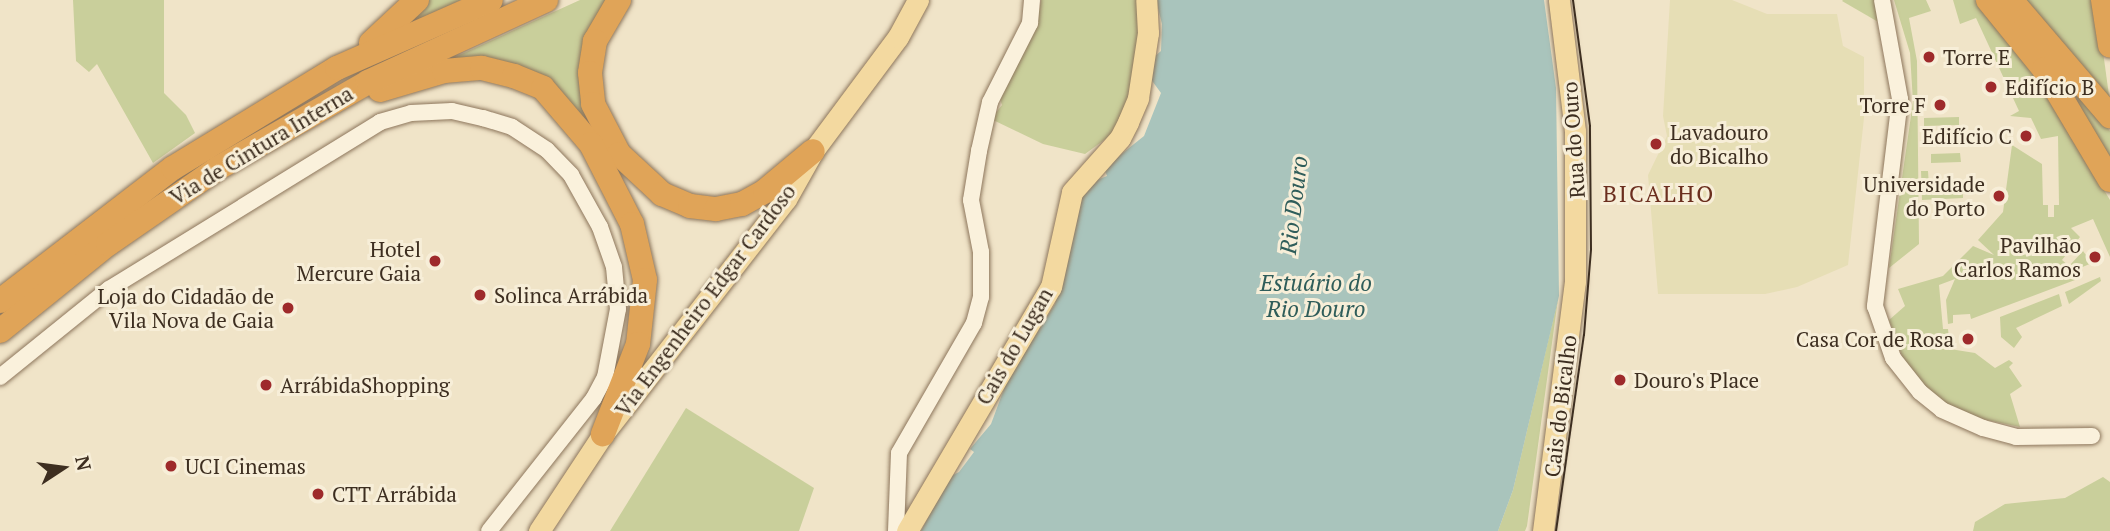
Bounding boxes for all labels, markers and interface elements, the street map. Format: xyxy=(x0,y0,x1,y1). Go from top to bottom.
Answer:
place label: Torre E xyxy=(1943,44,2010,70)
marker: Torre E xyxy=(1921,49,1937,65)
place label: Edifício B xyxy=(2005,74,2094,100)
marker: Edifício B xyxy=(1983,79,1999,95)
street label: Via de Cintura Interna xyxy=(165,80,357,210)
street label: Rua do Ouro xyxy=(1556,81,1590,199)
place label: Torre F xyxy=(1859,92,1926,118)
marker: Torre F xyxy=(1932,97,1948,113)
place label: Lavadouro do Bicalho xyxy=(1670,119,1768,169)
place label: Edifício C xyxy=(1922,123,2012,149)
marker: Edifício C xyxy=(2018,128,2034,144)
marker: Lavadouro do Bicalho xyxy=(1648,136,1664,152)
water label: Rio Douro xyxy=(1274,154,1314,256)
place label: Universidade do Porto xyxy=(1863,171,1985,221)
street label: Via Engenheiro Edgar Cardoso xyxy=(609,179,801,421)
district label: BICALHO xyxy=(1604,180,1714,208)
marker: Universidade do Porto xyxy=(1991,188,2007,204)
place label: Pavilhão Carlos Ramos xyxy=(1954,232,2081,282)
place label: Hotel Mercure Gaia xyxy=(297,236,421,286)
marker: Pavilhão Carlos Ramos xyxy=(2087,249,2103,265)
marker: Hotel Mercure Gaia xyxy=(427,253,443,269)
water label: Estuário do Rio Douro xyxy=(1260,269,1372,323)
place label: Solinca Arrábida xyxy=(494,282,649,308)
place label: Loja do Cidadão de Vila Nova de Gaia xyxy=(97,283,274,333)
street label: Cais do Lugan xyxy=(970,283,1058,409)
marker: Solinca Arrábida xyxy=(472,287,488,303)
marker: Loja do Cidadão de Vila Nova de Gaia xyxy=(280,300,296,316)
place label: Casa Cor de Rosa xyxy=(1796,326,1954,352)
marker: Casa Cor de Rosa xyxy=(1960,331,1976,347)
street label: Cais do Bicalho xyxy=(1539,334,1581,478)
place label: Douro's Place xyxy=(1634,367,1759,393)
place label: ArrábidaShopping xyxy=(280,372,450,398)
marker: Douro's Place xyxy=(1612,372,1628,388)
marker: ArrábidaShopping xyxy=(258,377,274,393)
north arrow xyxy=(28,433,98,503)
text: N xyxy=(70,453,98,473)
place label: UCI Cinemas xyxy=(185,453,306,479)
marker: UCI Cinemas xyxy=(163,458,179,474)
place label: CTT Arrábida xyxy=(332,481,457,507)
marker: CTT Arrábida xyxy=(310,486,326,502)

